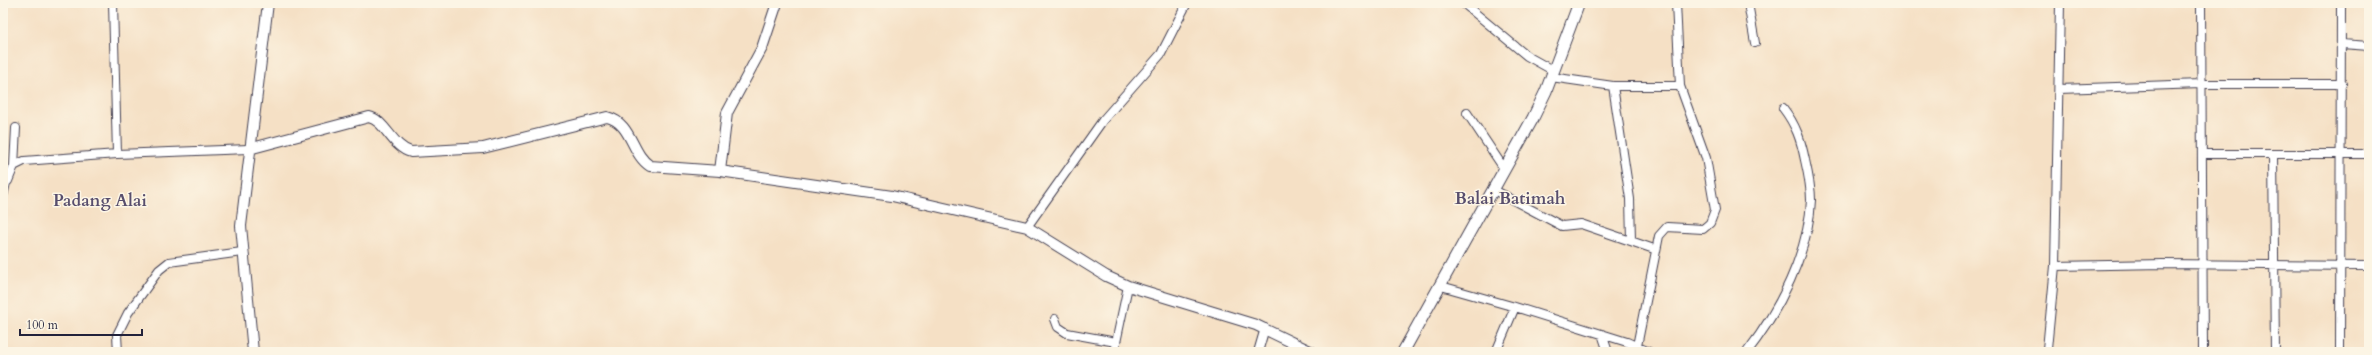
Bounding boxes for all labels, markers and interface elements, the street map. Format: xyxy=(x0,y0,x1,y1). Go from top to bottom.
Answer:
district label: Balai Batimah xyxy=(1455,187,1566,210)
district label: Padang Alai xyxy=(53,189,147,212)
scale bar xyxy=(20,311,142,337)
text: 100 m xyxy=(26,317,59,333)

